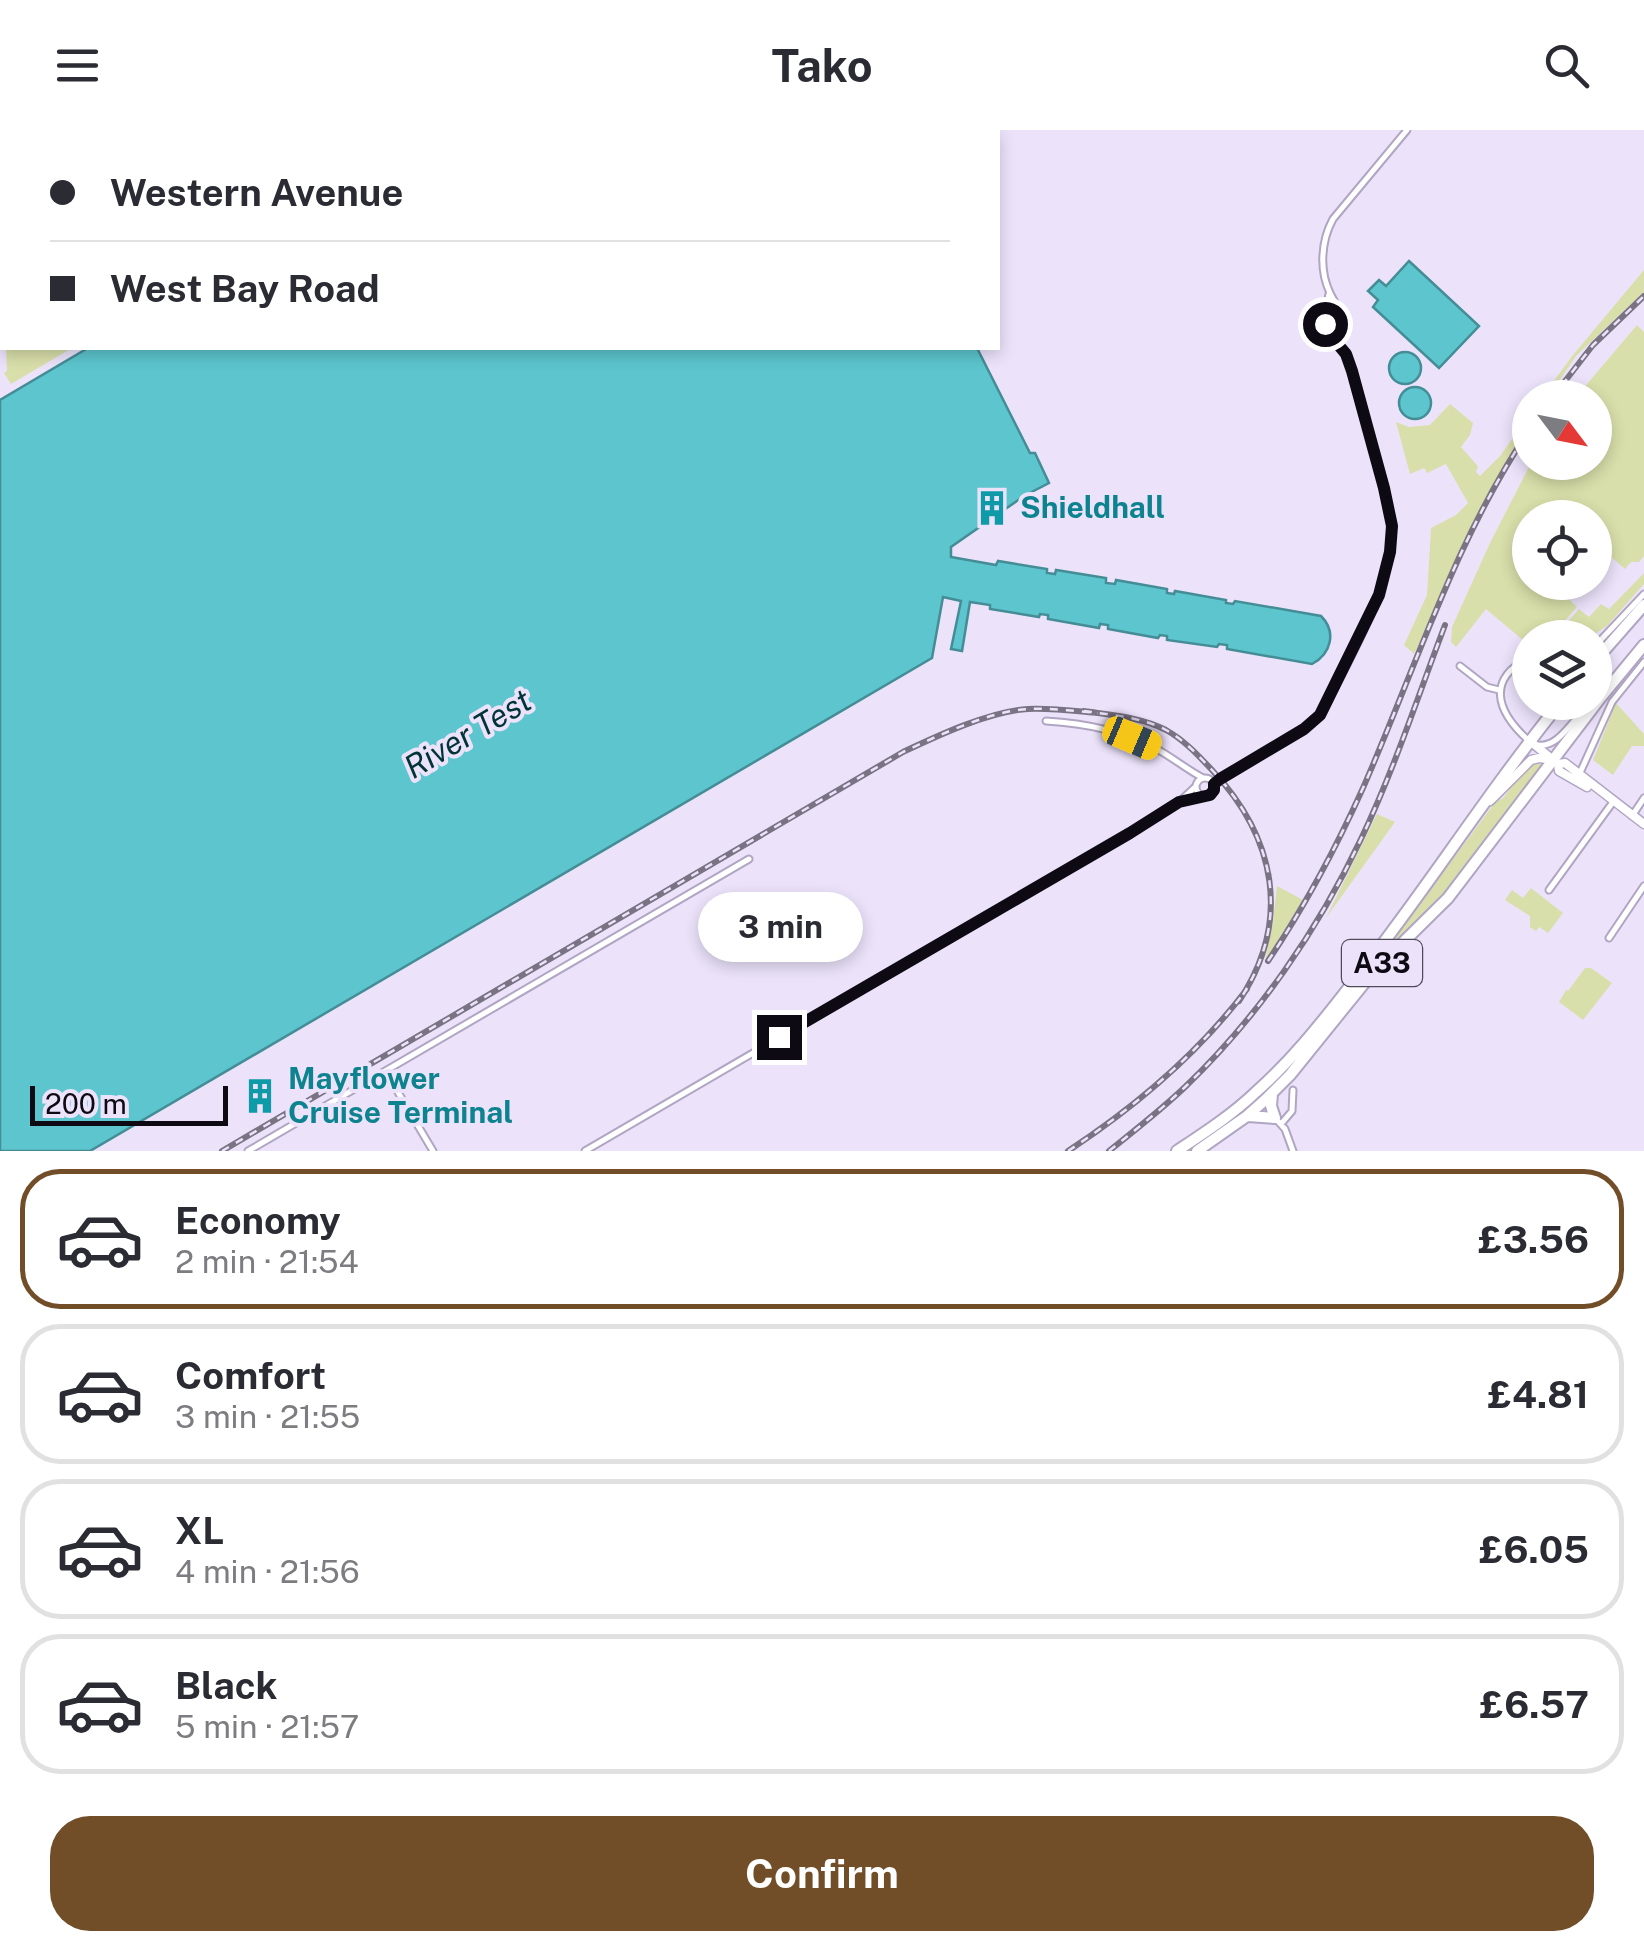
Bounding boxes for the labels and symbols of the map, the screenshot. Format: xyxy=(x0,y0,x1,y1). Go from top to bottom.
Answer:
route start xyxy=(1303,302,1348,347)
north arrow xyxy=(1512,380,1612,480)
building icon: Shieldhall xyxy=(973,489,1011,527)
place label: Shieldhall xyxy=(1020,489,1165,525)
water label: River Test xyxy=(398,681,538,786)
car xyxy=(1099,712,1165,764)
callout: 3 min xyxy=(696,892,862,962)
road number: A33 xyxy=(1342,940,1422,986)
route end xyxy=(757,1015,802,1060)
place label: Mayflower Cruise Terminal xyxy=(288,1060,513,1130)
building icon: Mayflower Cruise Terminal xyxy=(241,1077,279,1115)
scale bar xyxy=(30,1081,228,1126)

